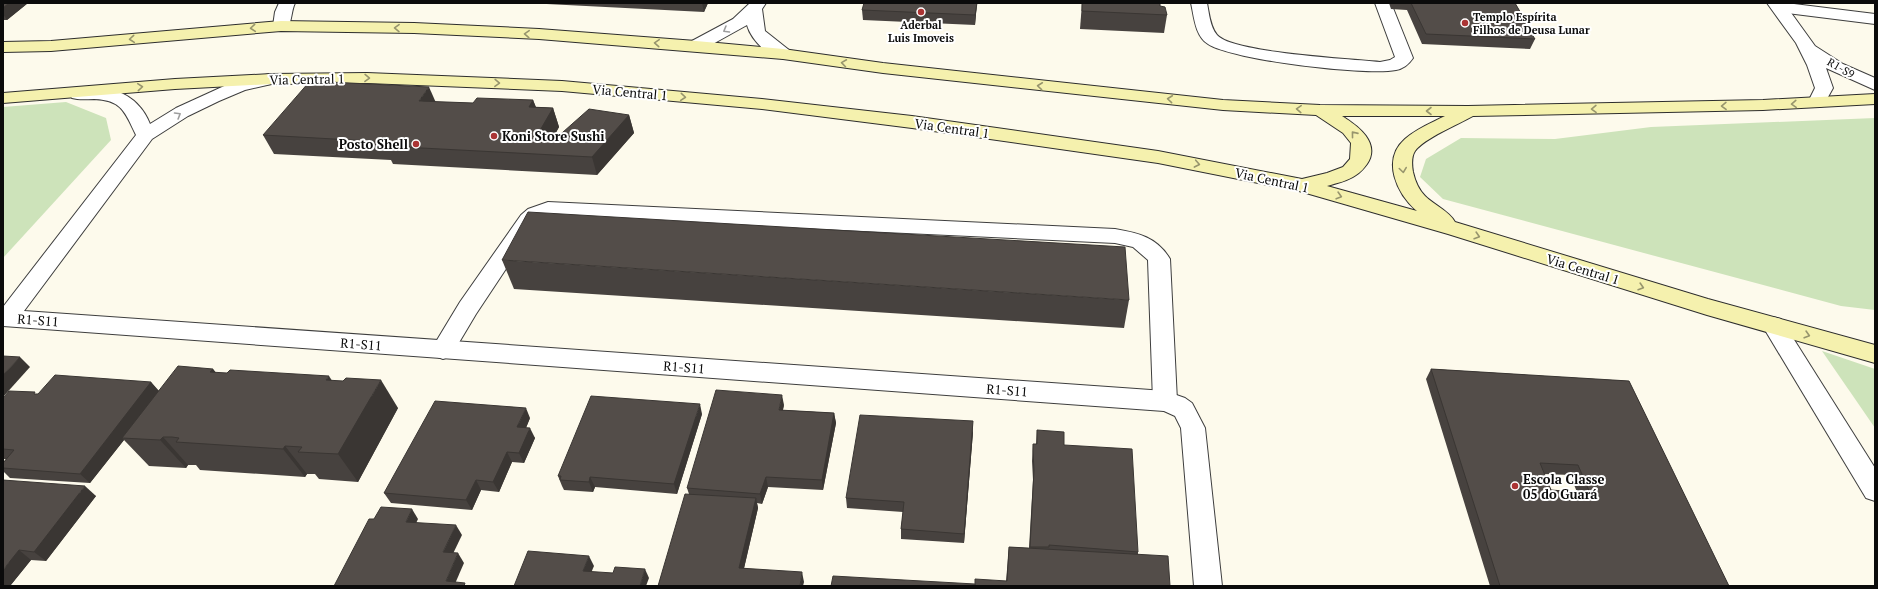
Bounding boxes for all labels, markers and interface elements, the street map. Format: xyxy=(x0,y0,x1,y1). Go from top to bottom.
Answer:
marker: Aderbal Luis Imoveis xyxy=(916,7,926,17)
place label: Templo Espírita Filhos de Deusa Lunar xyxy=(1473,10,1590,37)
place label: Aderbal Luis Imoveis xyxy=(888,18,954,45)
marker: Templo Espírita Filhos de Deusa Lunar xyxy=(1460,18,1470,28)
one-way arrow xyxy=(250,24,256,33)
one-way arrow xyxy=(394,24,400,32)
one-way arrow xyxy=(723,25,731,32)
one-way arrow xyxy=(524,29,530,38)
one-way arrow xyxy=(129,34,135,43)
one-way arrow xyxy=(654,38,660,47)
street label: R1-S9 xyxy=(1825,55,1857,81)
one-way arrow xyxy=(841,59,847,68)
street label: Via Central 1 xyxy=(269,69,345,89)
one-way arrow xyxy=(364,74,370,82)
one-way arrow xyxy=(494,79,500,87)
street label: Via Central 1 xyxy=(592,80,668,104)
one-way arrow xyxy=(1037,81,1043,90)
one-way arrow xyxy=(137,83,143,92)
one-way arrow xyxy=(680,92,686,101)
one-way arrow xyxy=(1167,95,1173,104)
one-way arrow xyxy=(1791,99,1797,108)
one-way arrow xyxy=(1721,102,1727,110)
one-way arrow xyxy=(1591,104,1597,113)
one-way arrow xyxy=(1296,105,1302,113)
one-way arrow xyxy=(1426,107,1432,115)
one-way arrow xyxy=(174,112,181,119)
street label: Via Central 1 xyxy=(913,114,991,142)
place label: Koni Store Sushi xyxy=(502,127,605,145)
marker: Koni Store Sushi xyxy=(489,131,499,141)
one-way arrow xyxy=(1351,131,1358,138)
place label: Posto Shell xyxy=(339,135,408,153)
marker: Posto Shell xyxy=(411,139,421,149)
one-way arrow xyxy=(1193,160,1200,168)
street label: Via Central 1 xyxy=(1233,163,1311,197)
one-way arrow xyxy=(1398,167,1407,173)
one-way arrow xyxy=(1335,191,1342,200)
one-way arrow xyxy=(1473,231,1480,240)
street label: Via Central 1 xyxy=(1544,249,1622,289)
one-way arrow xyxy=(1638,282,1645,291)
street label: R1-S11 xyxy=(17,310,59,330)
one-way arrow xyxy=(1803,330,1810,339)
street label: R1-S11 xyxy=(340,334,382,354)
street label: R1-S11 xyxy=(663,357,705,377)
street label: R1-S11 xyxy=(986,380,1028,400)
place label: Escola Classe 05 do Guará xyxy=(1523,470,1604,503)
marker: Escola Classe 05 do Guará xyxy=(1510,481,1520,491)

